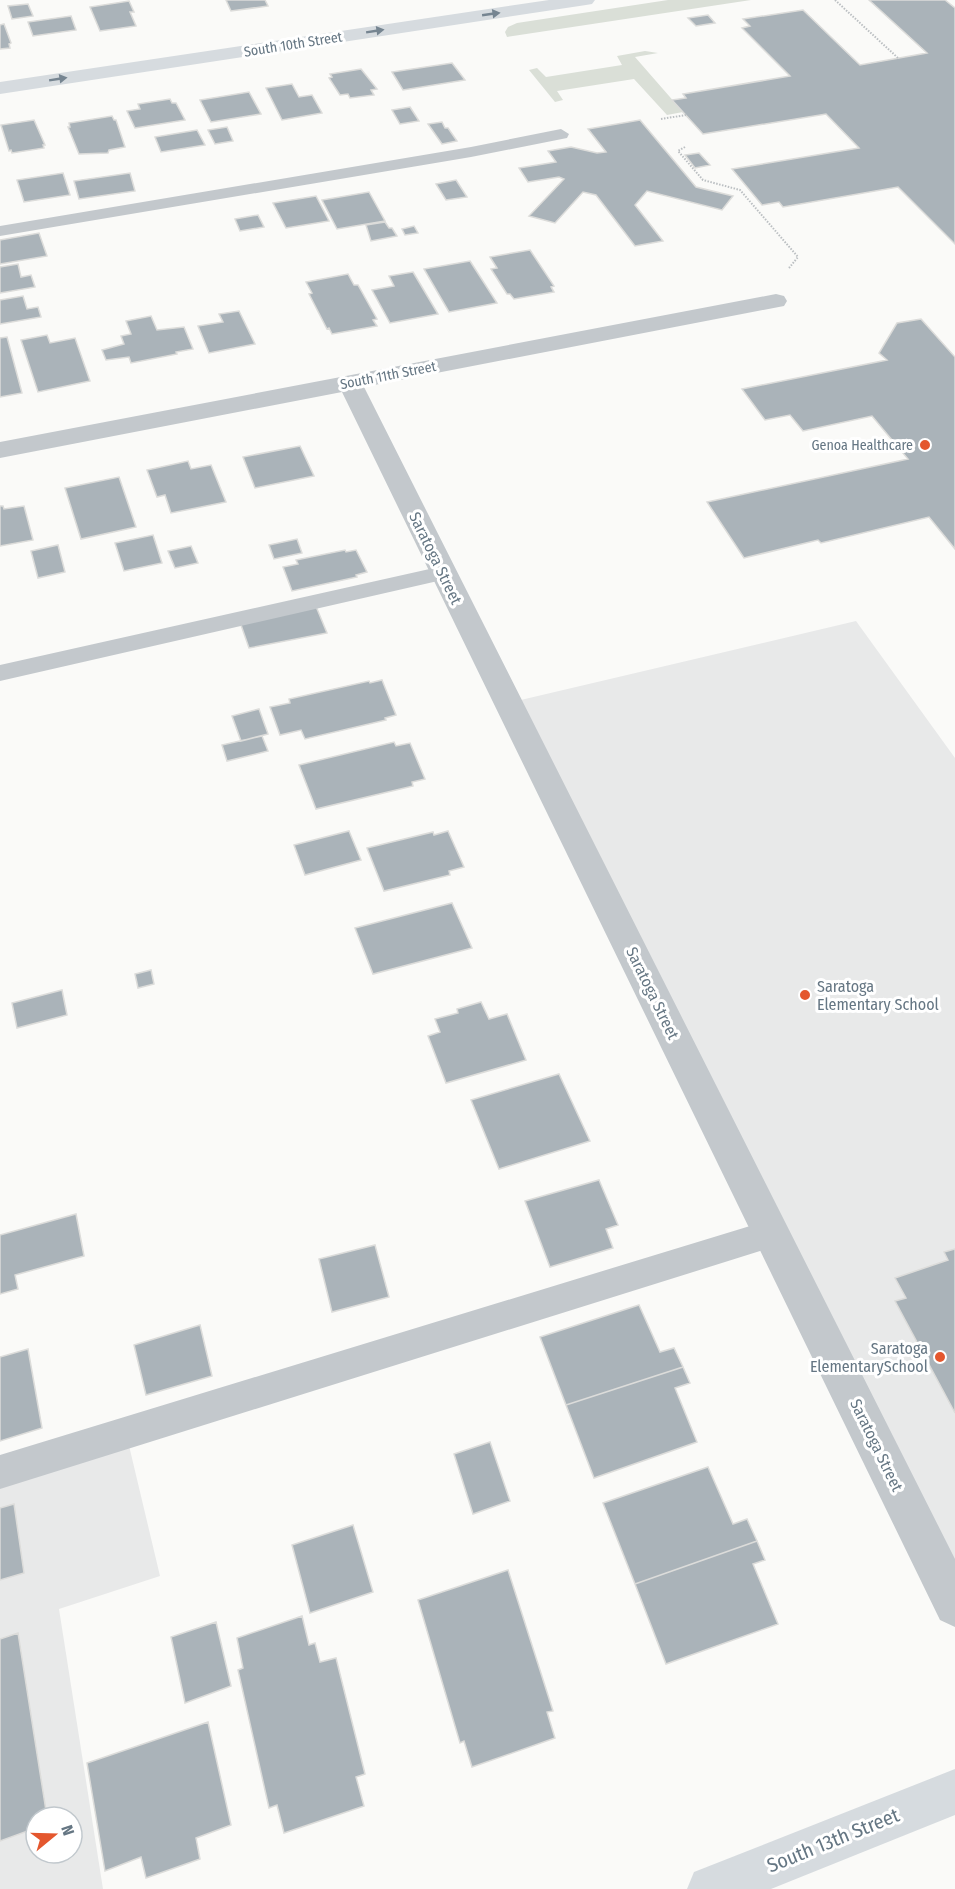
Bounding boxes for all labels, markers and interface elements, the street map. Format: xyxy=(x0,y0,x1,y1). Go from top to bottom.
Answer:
one-way arrow xyxy=(482,10,501,19)
one-way arrow xyxy=(366,27,385,36)
street label: South 10th Street xyxy=(243,28,344,61)
one-way arrow xyxy=(48,74,67,83)
street label: South 11th Street xyxy=(339,358,438,393)
place label: Genoa Healthcare xyxy=(812,437,913,454)
marker: Genoa Healthcare xyxy=(918,438,932,452)
street label: Saratoga Street xyxy=(405,509,466,608)
street label: Saratoga Street xyxy=(622,944,683,1043)
place label: Saratoga Elementary School xyxy=(817,977,939,1014)
marker: Saratoga Elementary School xyxy=(798,988,812,1002)
place label: Saratoga ElementarySchool xyxy=(810,1339,928,1376)
marker: Saratoga ElementarySchool xyxy=(933,1350,947,1364)
street label: Saratoga Street xyxy=(846,1396,907,1495)
street label: South 13th Street xyxy=(763,1802,903,1877)
north arrow xyxy=(24,1805,84,1865)
text: N xyxy=(57,1823,78,1838)

